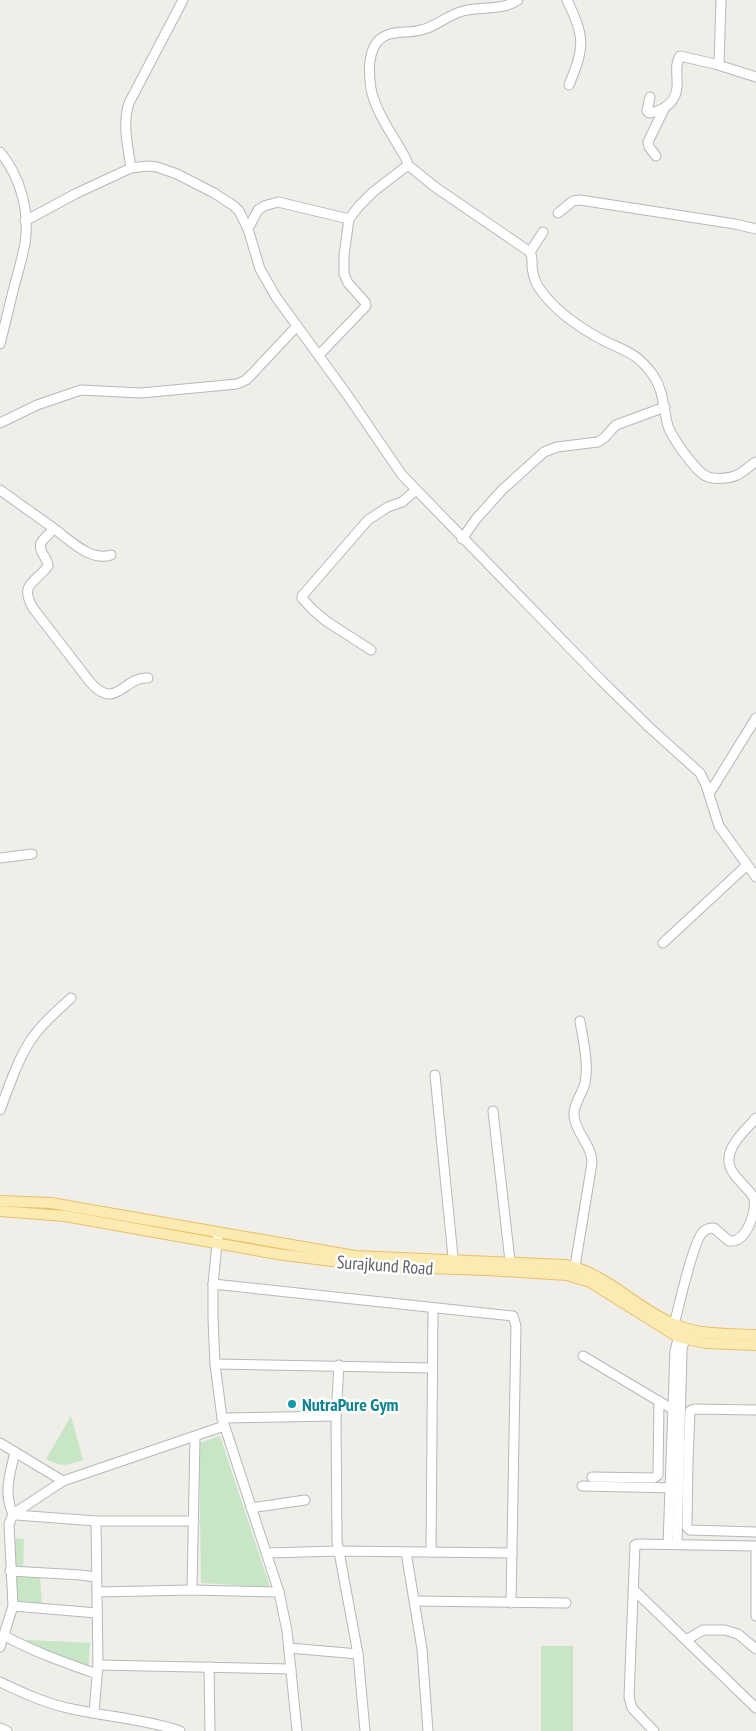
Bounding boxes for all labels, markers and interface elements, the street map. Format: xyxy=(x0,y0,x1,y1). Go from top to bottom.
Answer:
street label: Surajkund Road xyxy=(336,1250,434,1280)
place label: NutraPure Gym xyxy=(302,1393,399,1416)
marker: NutraPure Gym xyxy=(286,1398,298,1410)

